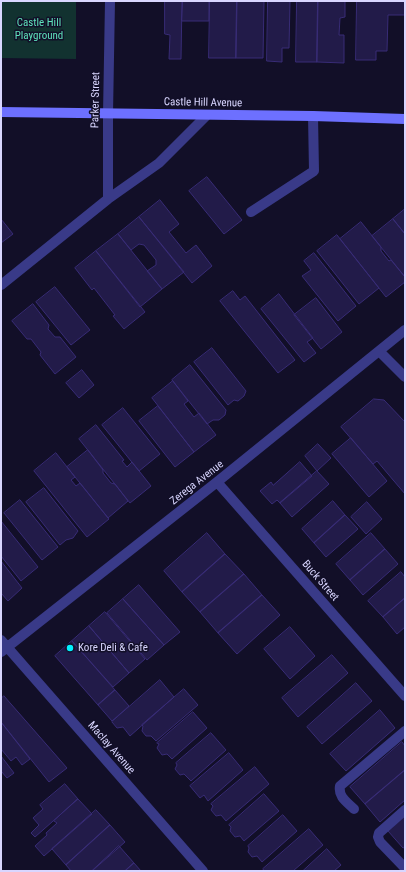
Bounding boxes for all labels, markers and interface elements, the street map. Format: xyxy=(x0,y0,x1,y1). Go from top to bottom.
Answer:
park label: Castle Hill Playground xyxy=(15,16,63,42)
street label: Parker Street xyxy=(89,72,103,128)
street label: Castle Hill Avenue xyxy=(164,96,242,110)
street label: Zerega Avenue xyxy=(168,458,226,508)
street label: Buck Street xyxy=(299,558,341,604)
place label: Kore Deli & Cafe xyxy=(78,641,148,655)
marker: Kore Deli & Cafe xyxy=(65,643,75,653)
street label: Maclay Avenue xyxy=(85,719,137,777)

